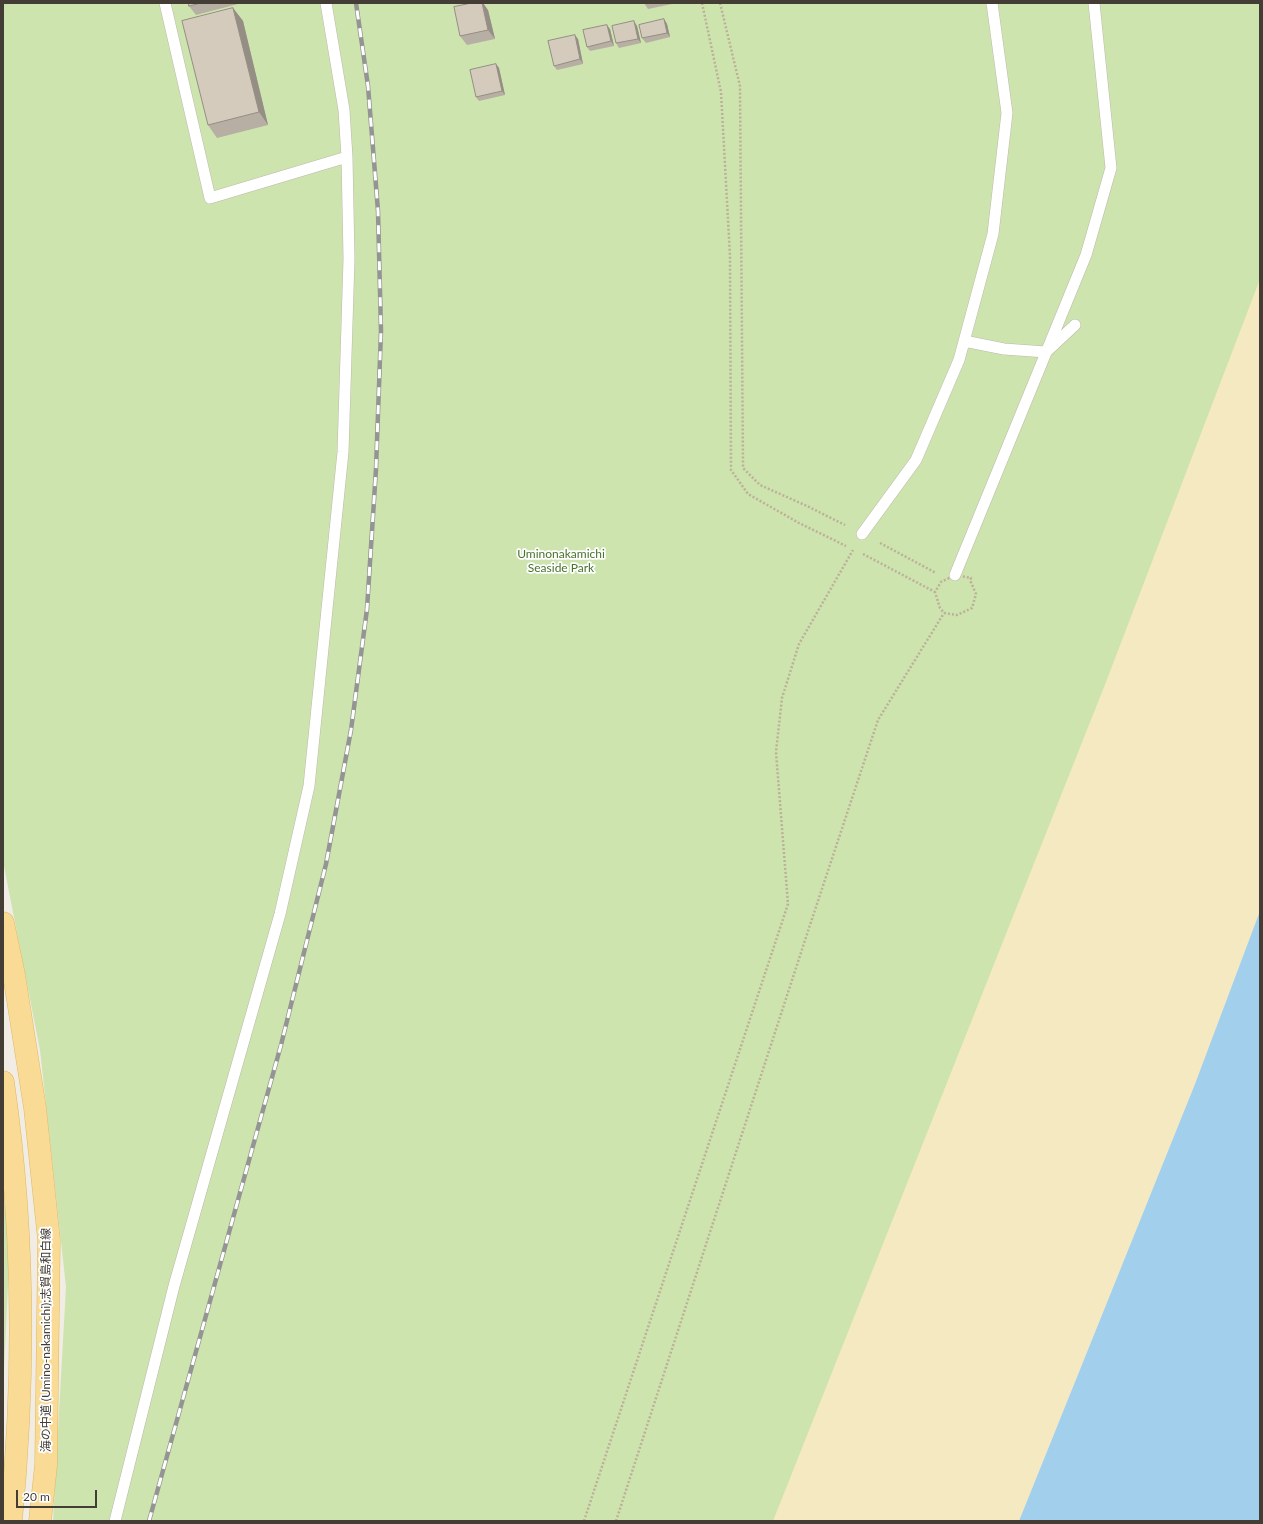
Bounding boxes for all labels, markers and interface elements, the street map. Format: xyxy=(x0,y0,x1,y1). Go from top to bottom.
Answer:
park label: Uminonakamichi Seaside Park xyxy=(517,547,605,575)
street label: 海の中道 (Umino-nakamichi);志賀島和白線 xyxy=(39,1228,53,1452)
scale bar xyxy=(18,1482,99,1508)
text: 20 m xyxy=(23,1489,50,1504)

